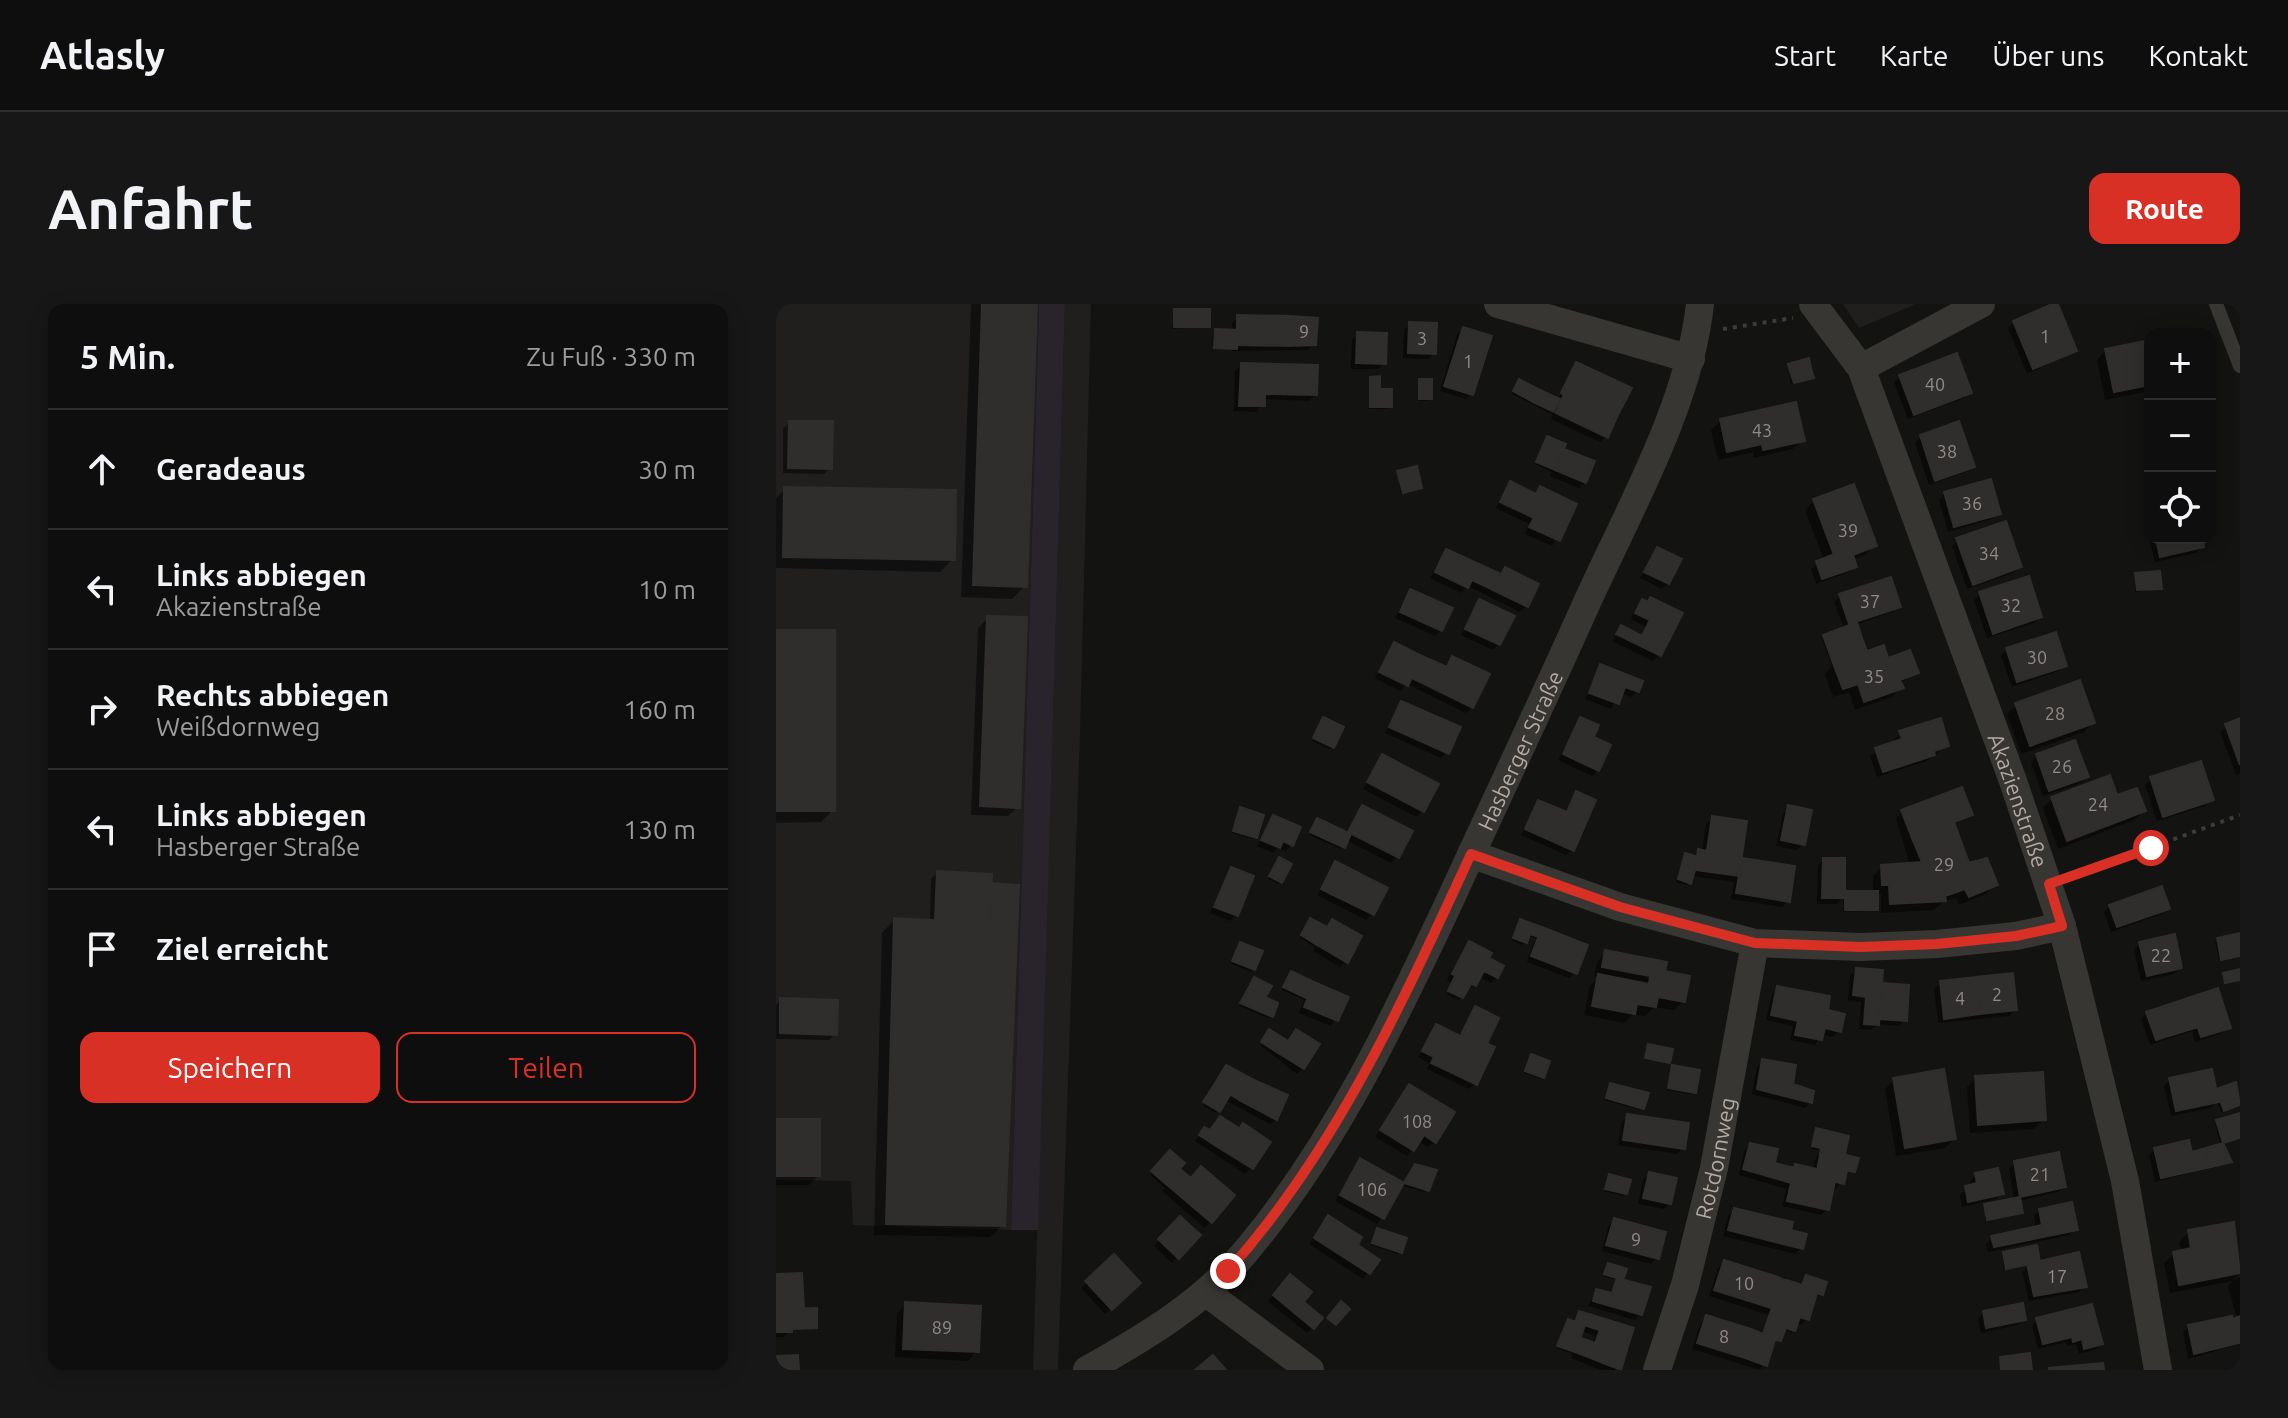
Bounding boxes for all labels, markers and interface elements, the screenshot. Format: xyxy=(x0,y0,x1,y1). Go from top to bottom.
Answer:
text: Atlasly xyxy=(40,34,165,76)
text: Start xyxy=(1774,40,1836,71)
text: Karte xyxy=(1880,40,1948,71)
text: Über uns xyxy=(1992,40,2104,71)
text: Kontakt xyxy=(2148,40,2248,71)
button: Route xyxy=(2089,173,2240,244)
text: Anfahrt xyxy=(48,177,253,240)
house number: 9 xyxy=(1299,321,1309,341)
house number: 1 xyxy=(2040,326,2050,346)
house number: 3 xyxy=(1417,328,1427,348)
map controls xyxy=(2144,328,2216,544)
button: + xyxy=(2144,328,2216,400)
text: 5 Min. xyxy=(80,337,175,375)
text: Zu Fuß · 330 m xyxy=(526,342,696,371)
house number: 1 xyxy=(1463,351,1473,371)
house number: 40 xyxy=(1925,374,1945,394)
button: − xyxy=(2144,400,2216,472)
house number: 43 xyxy=(1752,420,1772,440)
house number: 38 xyxy=(1937,441,1957,461)
icon: ahead xyxy=(80,447,124,491)
text: Geradeaus xyxy=(156,452,306,486)
text: 30 m xyxy=(638,455,696,484)
button: locate xyxy=(2144,472,2216,544)
house number: 36 xyxy=(1962,493,1982,513)
house number: 39 xyxy=(1838,520,1858,540)
house number: 34 xyxy=(1979,543,1999,563)
text: Links abbiegen xyxy=(156,558,367,592)
icon: left xyxy=(80,567,124,611)
text: 10 m xyxy=(638,575,696,604)
house number: 37 xyxy=(1860,591,1880,611)
text: Akazienstraße xyxy=(156,592,322,621)
house number: 32 xyxy=(2001,595,2021,615)
house number: 30 xyxy=(2027,647,2047,667)
street label: Hasberger Straße xyxy=(1472,666,1567,834)
house number: 35 xyxy=(1864,666,1884,686)
text: Rechts abbiegen xyxy=(156,678,389,712)
icon: right xyxy=(80,687,124,731)
text: 160 m xyxy=(624,695,696,724)
house number: 28 xyxy=(2045,703,2065,723)
text: Weißdornweg xyxy=(156,712,321,741)
street label: Akazienstraße xyxy=(1984,730,2054,870)
house number: 26 xyxy=(2052,756,2072,776)
house number: 24 xyxy=(2088,794,2108,814)
text: Links abbiegen xyxy=(156,798,367,832)
icon: left xyxy=(80,807,124,851)
text: 130 m xyxy=(624,815,696,844)
route start xyxy=(2133,830,2169,866)
text: Hasberger Straße xyxy=(156,832,360,861)
house number: 29 xyxy=(1934,854,1954,874)
icon: arrive xyxy=(80,927,124,971)
text: Ziel erreicht xyxy=(156,932,329,966)
house number: 22 xyxy=(2151,945,2171,965)
house number: 2 xyxy=(1992,984,2002,1004)
house number: 4 xyxy=(1955,988,1965,1008)
button: Speichern xyxy=(80,1032,380,1103)
button: Teilen xyxy=(396,1032,696,1103)
street label: Rotdornweg xyxy=(1689,1095,1739,1221)
house number: 108 xyxy=(1402,1111,1432,1131)
house number: 21 xyxy=(2030,1164,2050,1184)
house number: 106 xyxy=(1357,1179,1387,1199)
house number: 9 xyxy=(1631,1229,1641,1249)
route end xyxy=(1210,1253,1246,1289)
house number: 17 xyxy=(2047,1266,2067,1286)
house number: 10 xyxy=(1734,1273,1754,1293)
house number: 89 xyxy=(932,1317,952,1337)
house number: 8 xyxy=(1719,1326,1729,1346)

